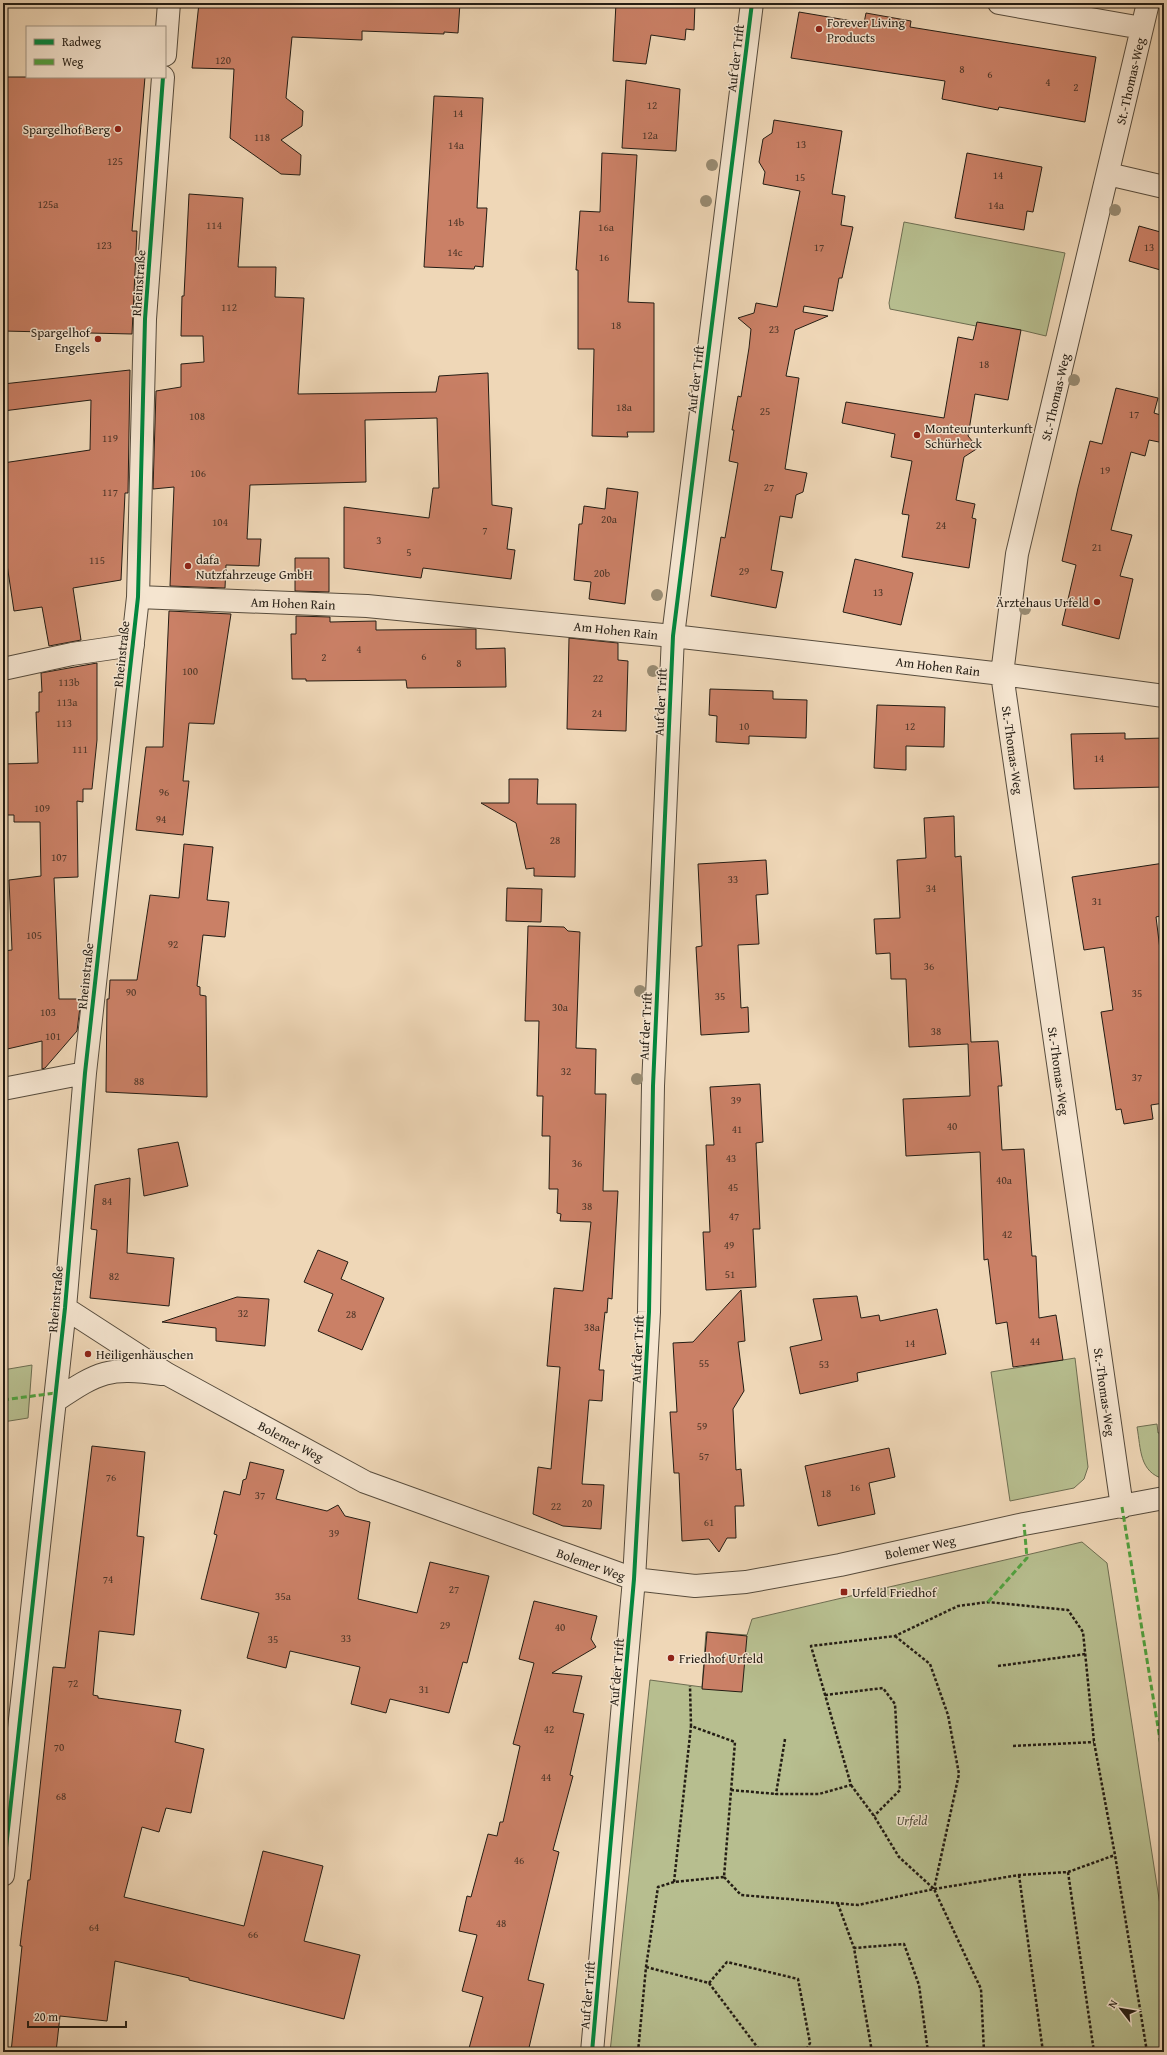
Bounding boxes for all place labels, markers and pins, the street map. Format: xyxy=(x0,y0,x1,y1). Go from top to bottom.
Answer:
place label: Forever Living Products xyxy=(827,13,906,47)
marker: Forever Living Products xyxy=(814,24,824,34)
place label: Spargelhof Berg xyxy=(23,120,111,139)
marker: Spargelhof Berg xyxy=(113,124,123,134)
place label: Spargelhof Engels xyxy=(31,323,92,357)
marker: Spargelhof Engels xyxy=(93,334,103,344)
place label: Monteurunterkunft Schürheck xyxy=(925,419,1033,453)
marker: Monteurunterkunft Schürheck xyxy=(912,430,922,440)
place label: dafa Nutzfahrzeuge GmbH xyxy=(196,550,313,584)
marker: dafa Nutzfahrzeuge GmbH xyxy=(183,561,193,571)
place label: Ärztehaus Urfeld xyxy=(996,593,1089,612)
marker: Ärztehaus Urfeld xyxy=(1092,597,1102,607)
place label: Heiligenhäuschen xyxy=(96,1345,194,1364)
marker: Heiligenhäuschen xyxy=(83,1349,93,1359)
place label: Urfeld Friedhof xyxy=(852,1583,938,1602)
marker: Urfeld Friedhof xyxy=(839,1587,849,1597)
place label: Friedhof Urfeld xyxy=(679,1649,763,1668)
marker: Friedhof Urfeld xyxy=(666,1653,676,1663)

